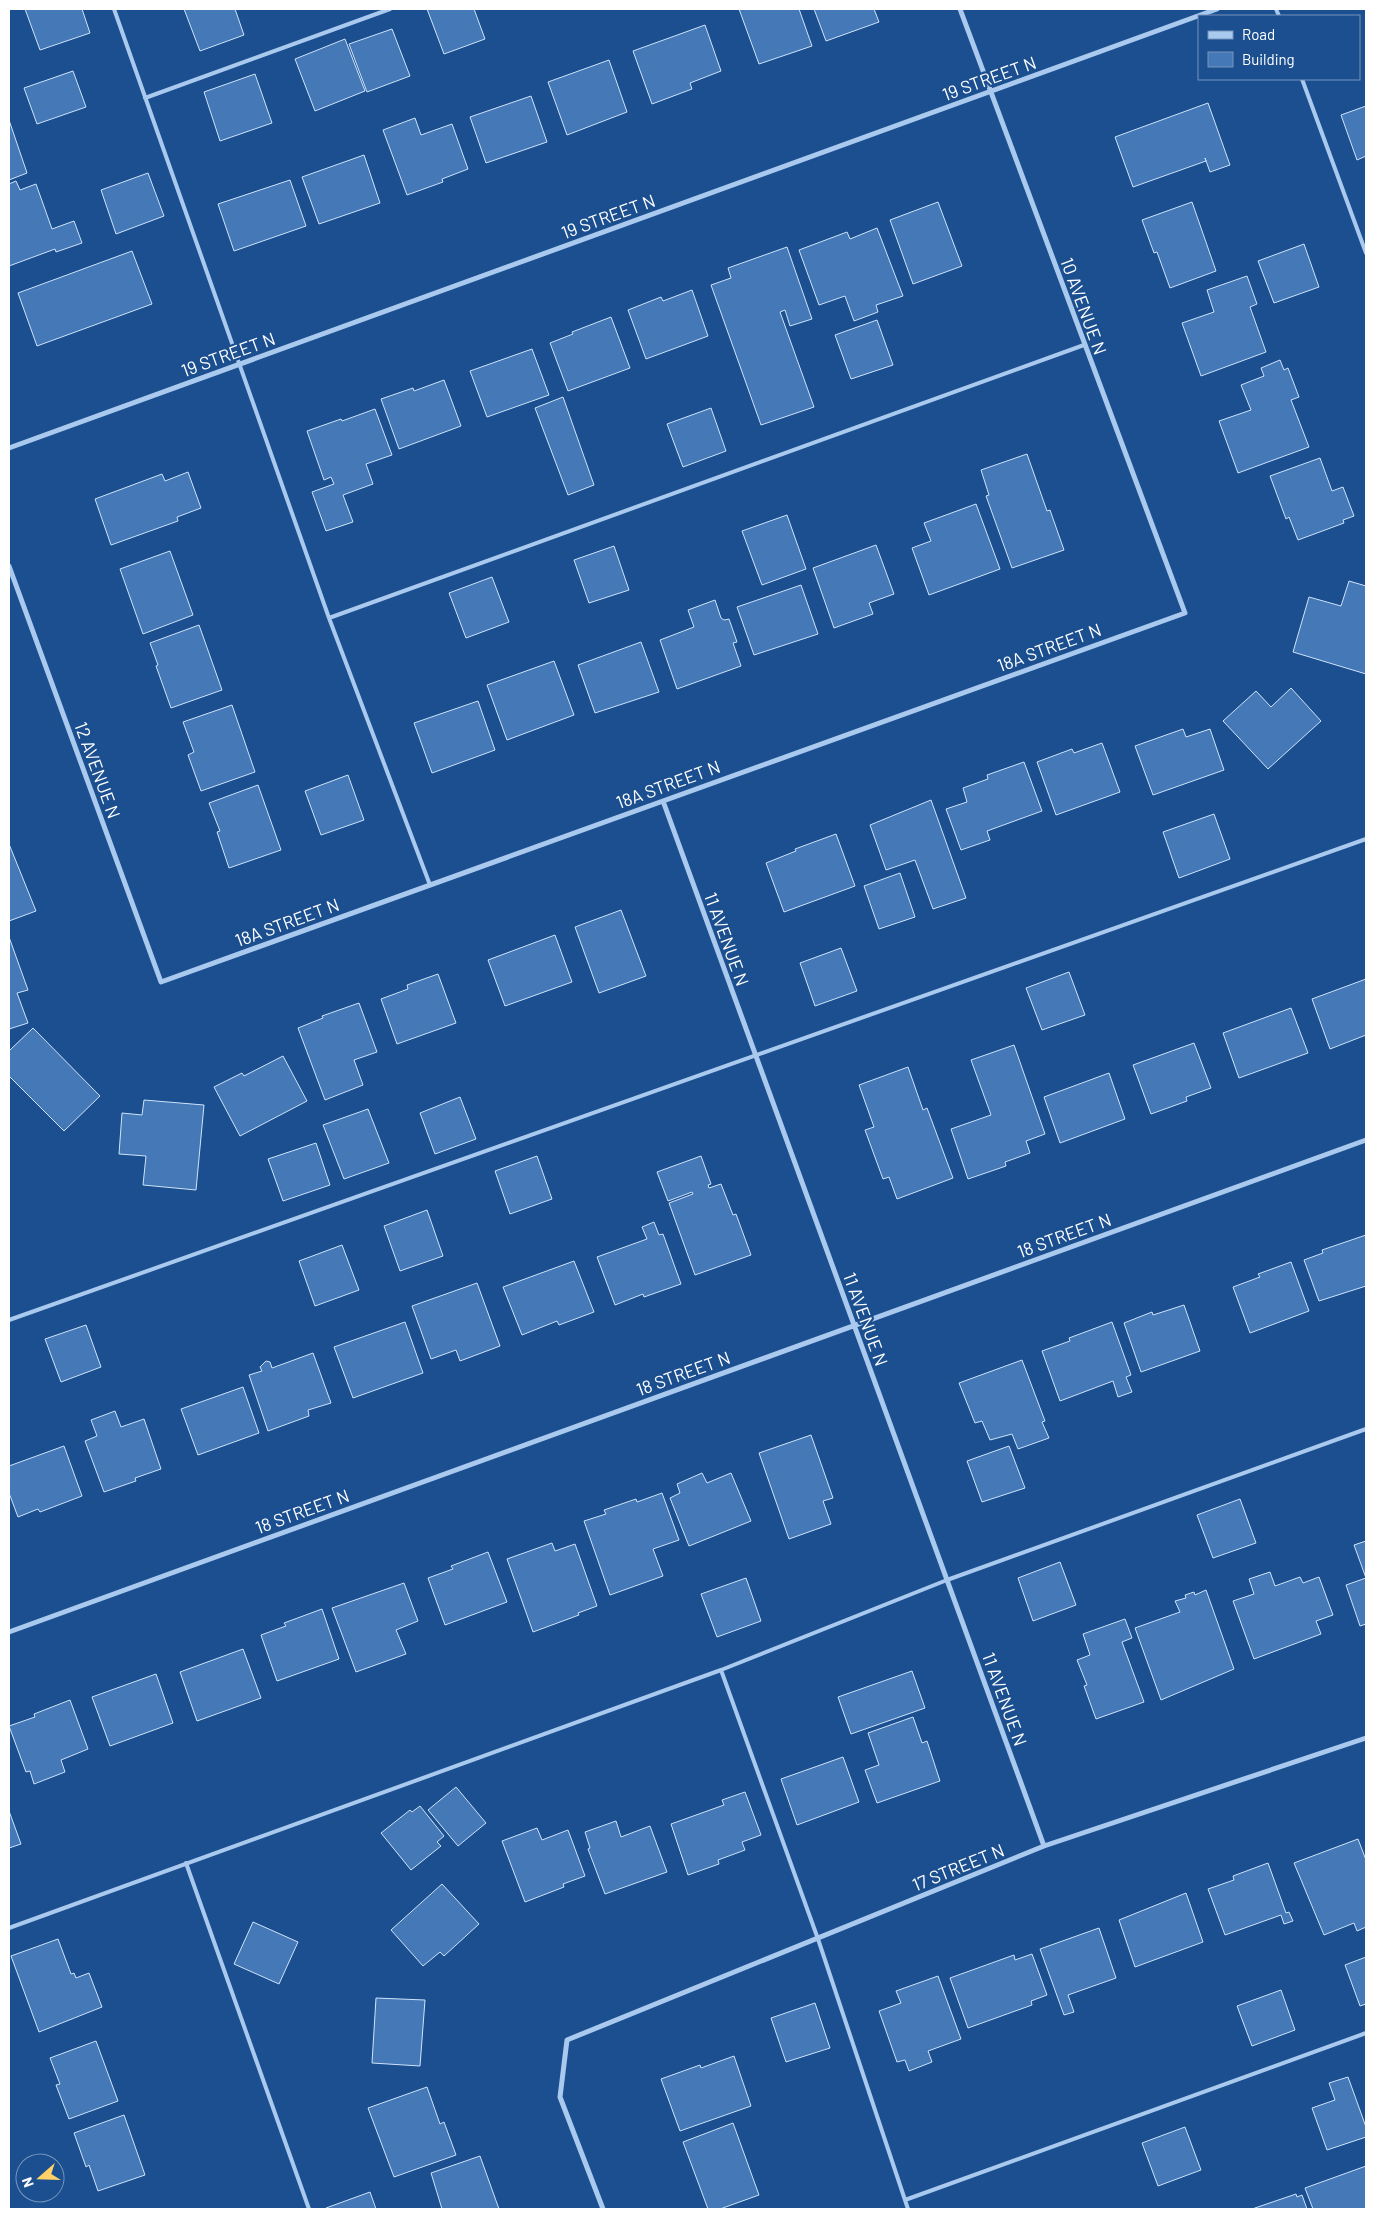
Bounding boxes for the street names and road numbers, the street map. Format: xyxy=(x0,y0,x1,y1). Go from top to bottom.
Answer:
street label: 19 STREET N xyxy=(939,51,1039,105)
street label: 19 STREET N xyxy=(558,189,658,243)
street label: 10 AVENUE N xyxy=(1056,254,1112,358)
street label: 19 STREET N xyxy=(178,327,278,381)
street label: 18A STREET N xyxy=(994,618,1104,676)
street label: 12 AVENUE N xyxy=(70,719,126,821)
street label: 18A STREET N xyxy=(613,755,723,813)
street label: 11 AVENUE N xyxy=(700,889,754,989)
street label: 18A STREET N xyxy=(232,893,342,951)
street label: 18 STREET N xyxy=(1014,1208,1114,1262)
street label: 11 AVENUE N xyxy=(839,1269,893,1369)
street label: 18 STREET N xyxy=(633,1346,733,1400)
street label: 18 STREET N xyxy=(252,1484,352,1538)
street label: 11 AVENUE N xyxy=(978,1649,1032,1749)
street label: 17 STREET N xyxy=(909,1839,1007,1895)

